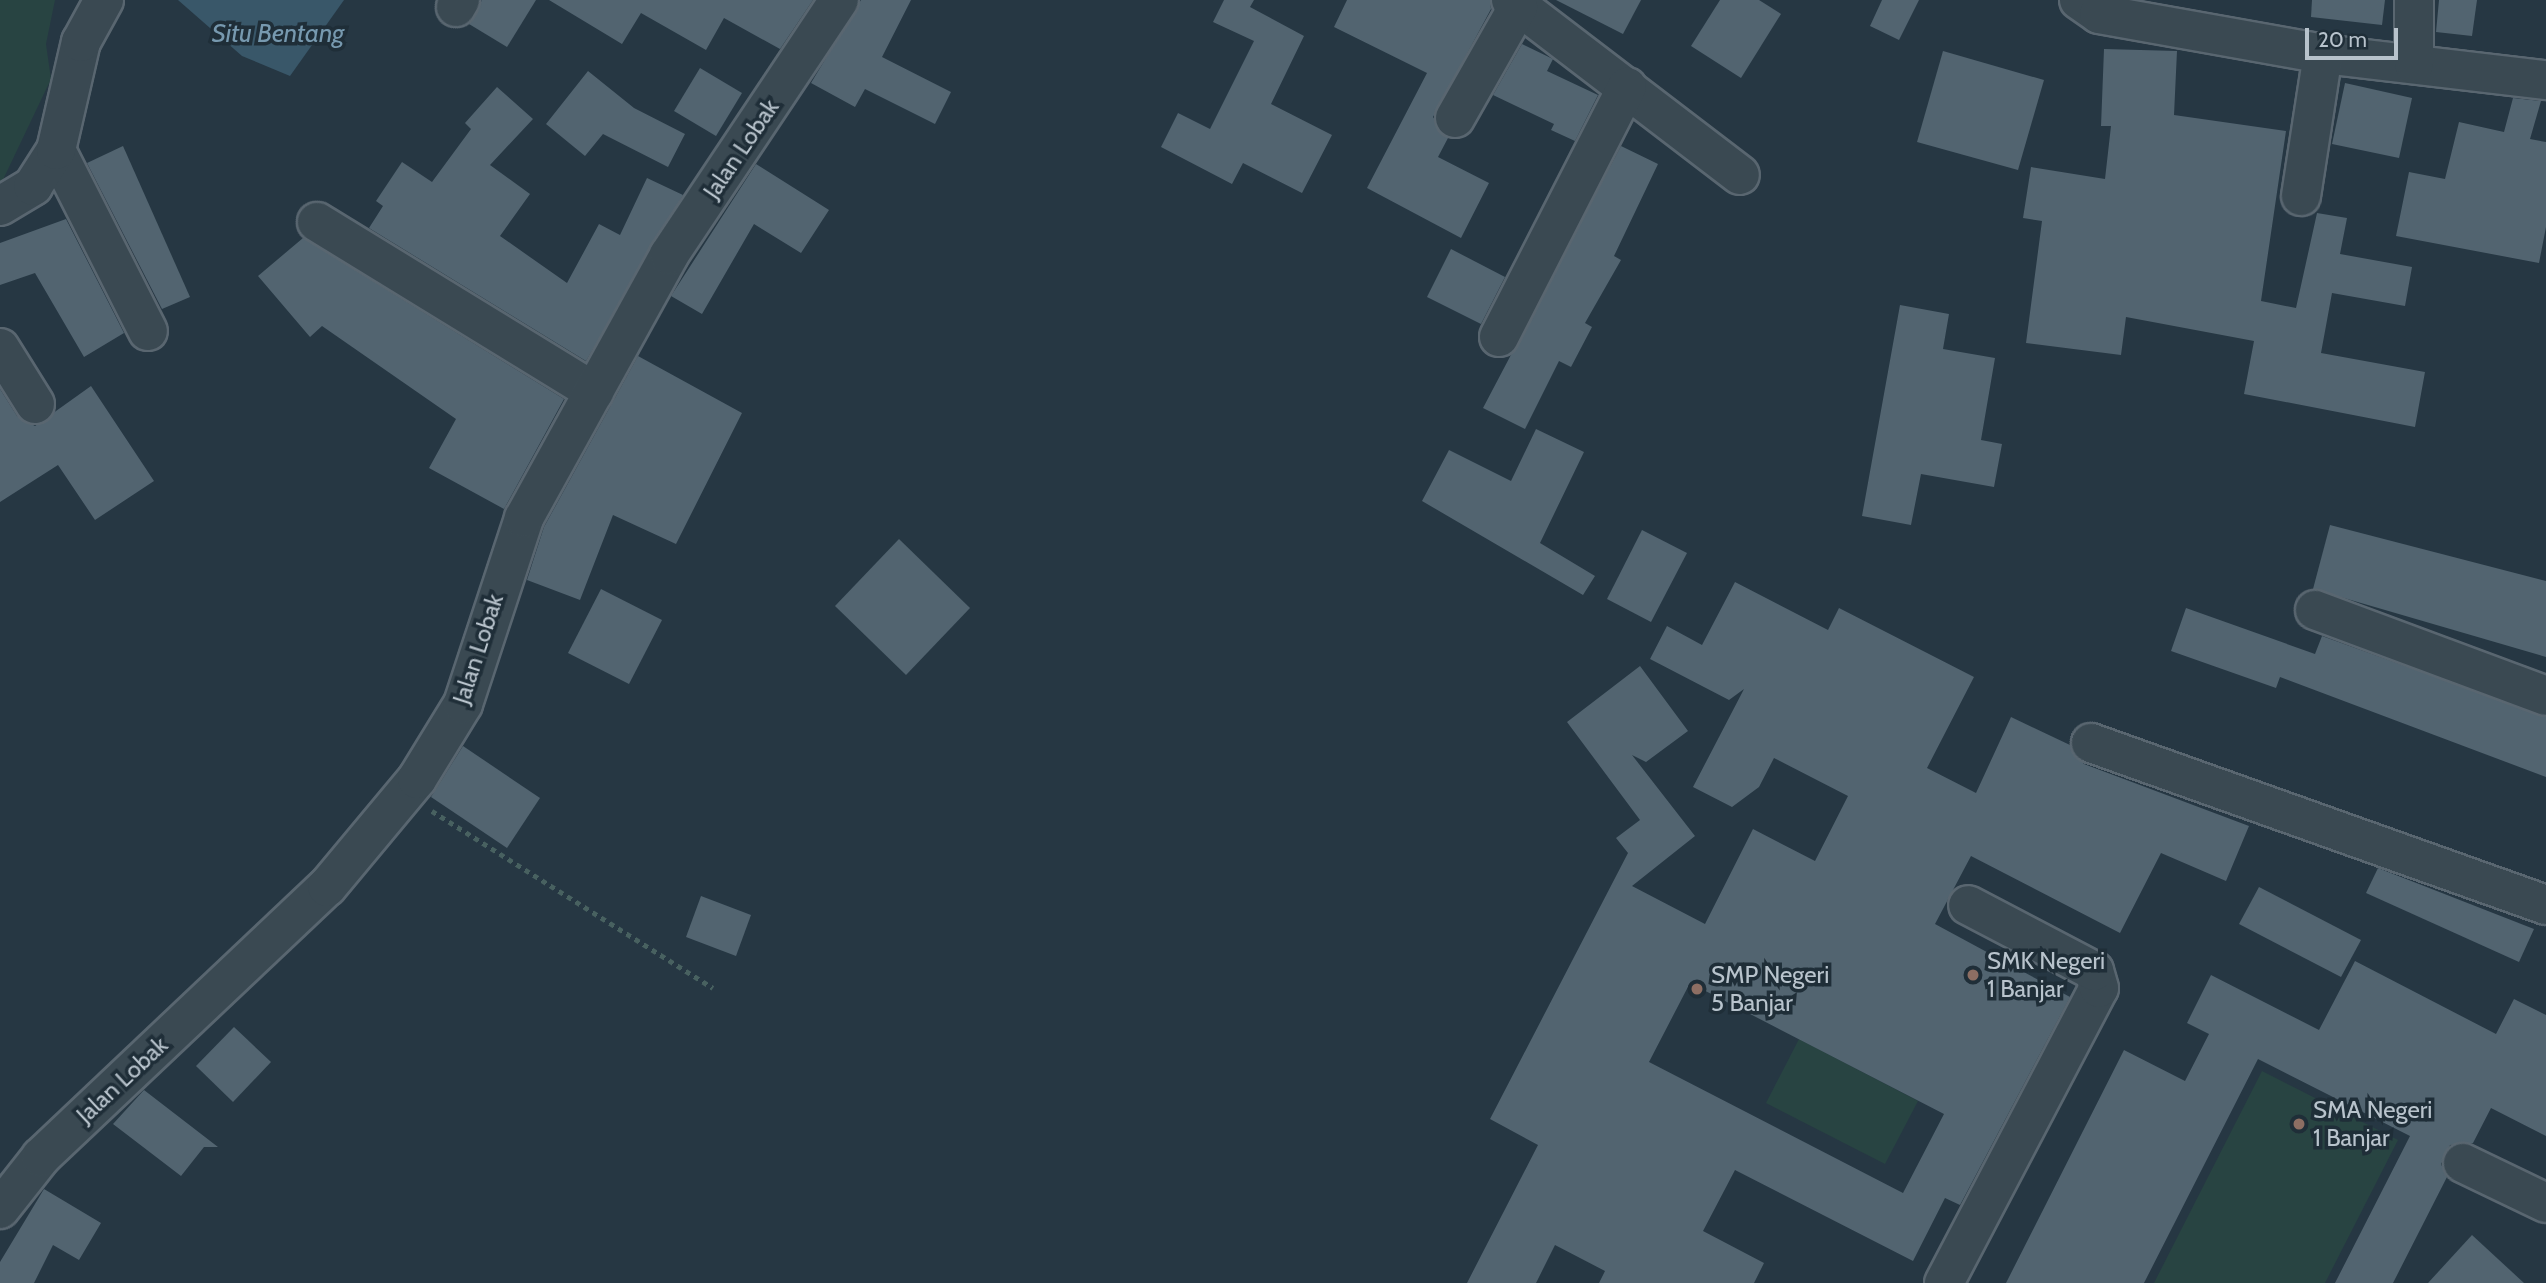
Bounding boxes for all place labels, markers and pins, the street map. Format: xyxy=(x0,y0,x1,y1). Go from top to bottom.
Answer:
place label: SMK Negeri 1 Banjar xyxy=(1987,947,2105,1003)
place label: SMP Negeri 5 Banjar xyxy=(1711,961,1829,1017)
marker: SMK Negeri 1 Banjar xyxy=(1965,967,1981,983)
marker: SMP Negeri 5 Banjar xyxy=(1689,981,1705,997)
place label: SMA Negeri 1 Banjar xyxy=(2313,1096,2432,1152)
marker: SMA Negeri 1 Banjar xyxy=(2291,1116,2307,1132)

